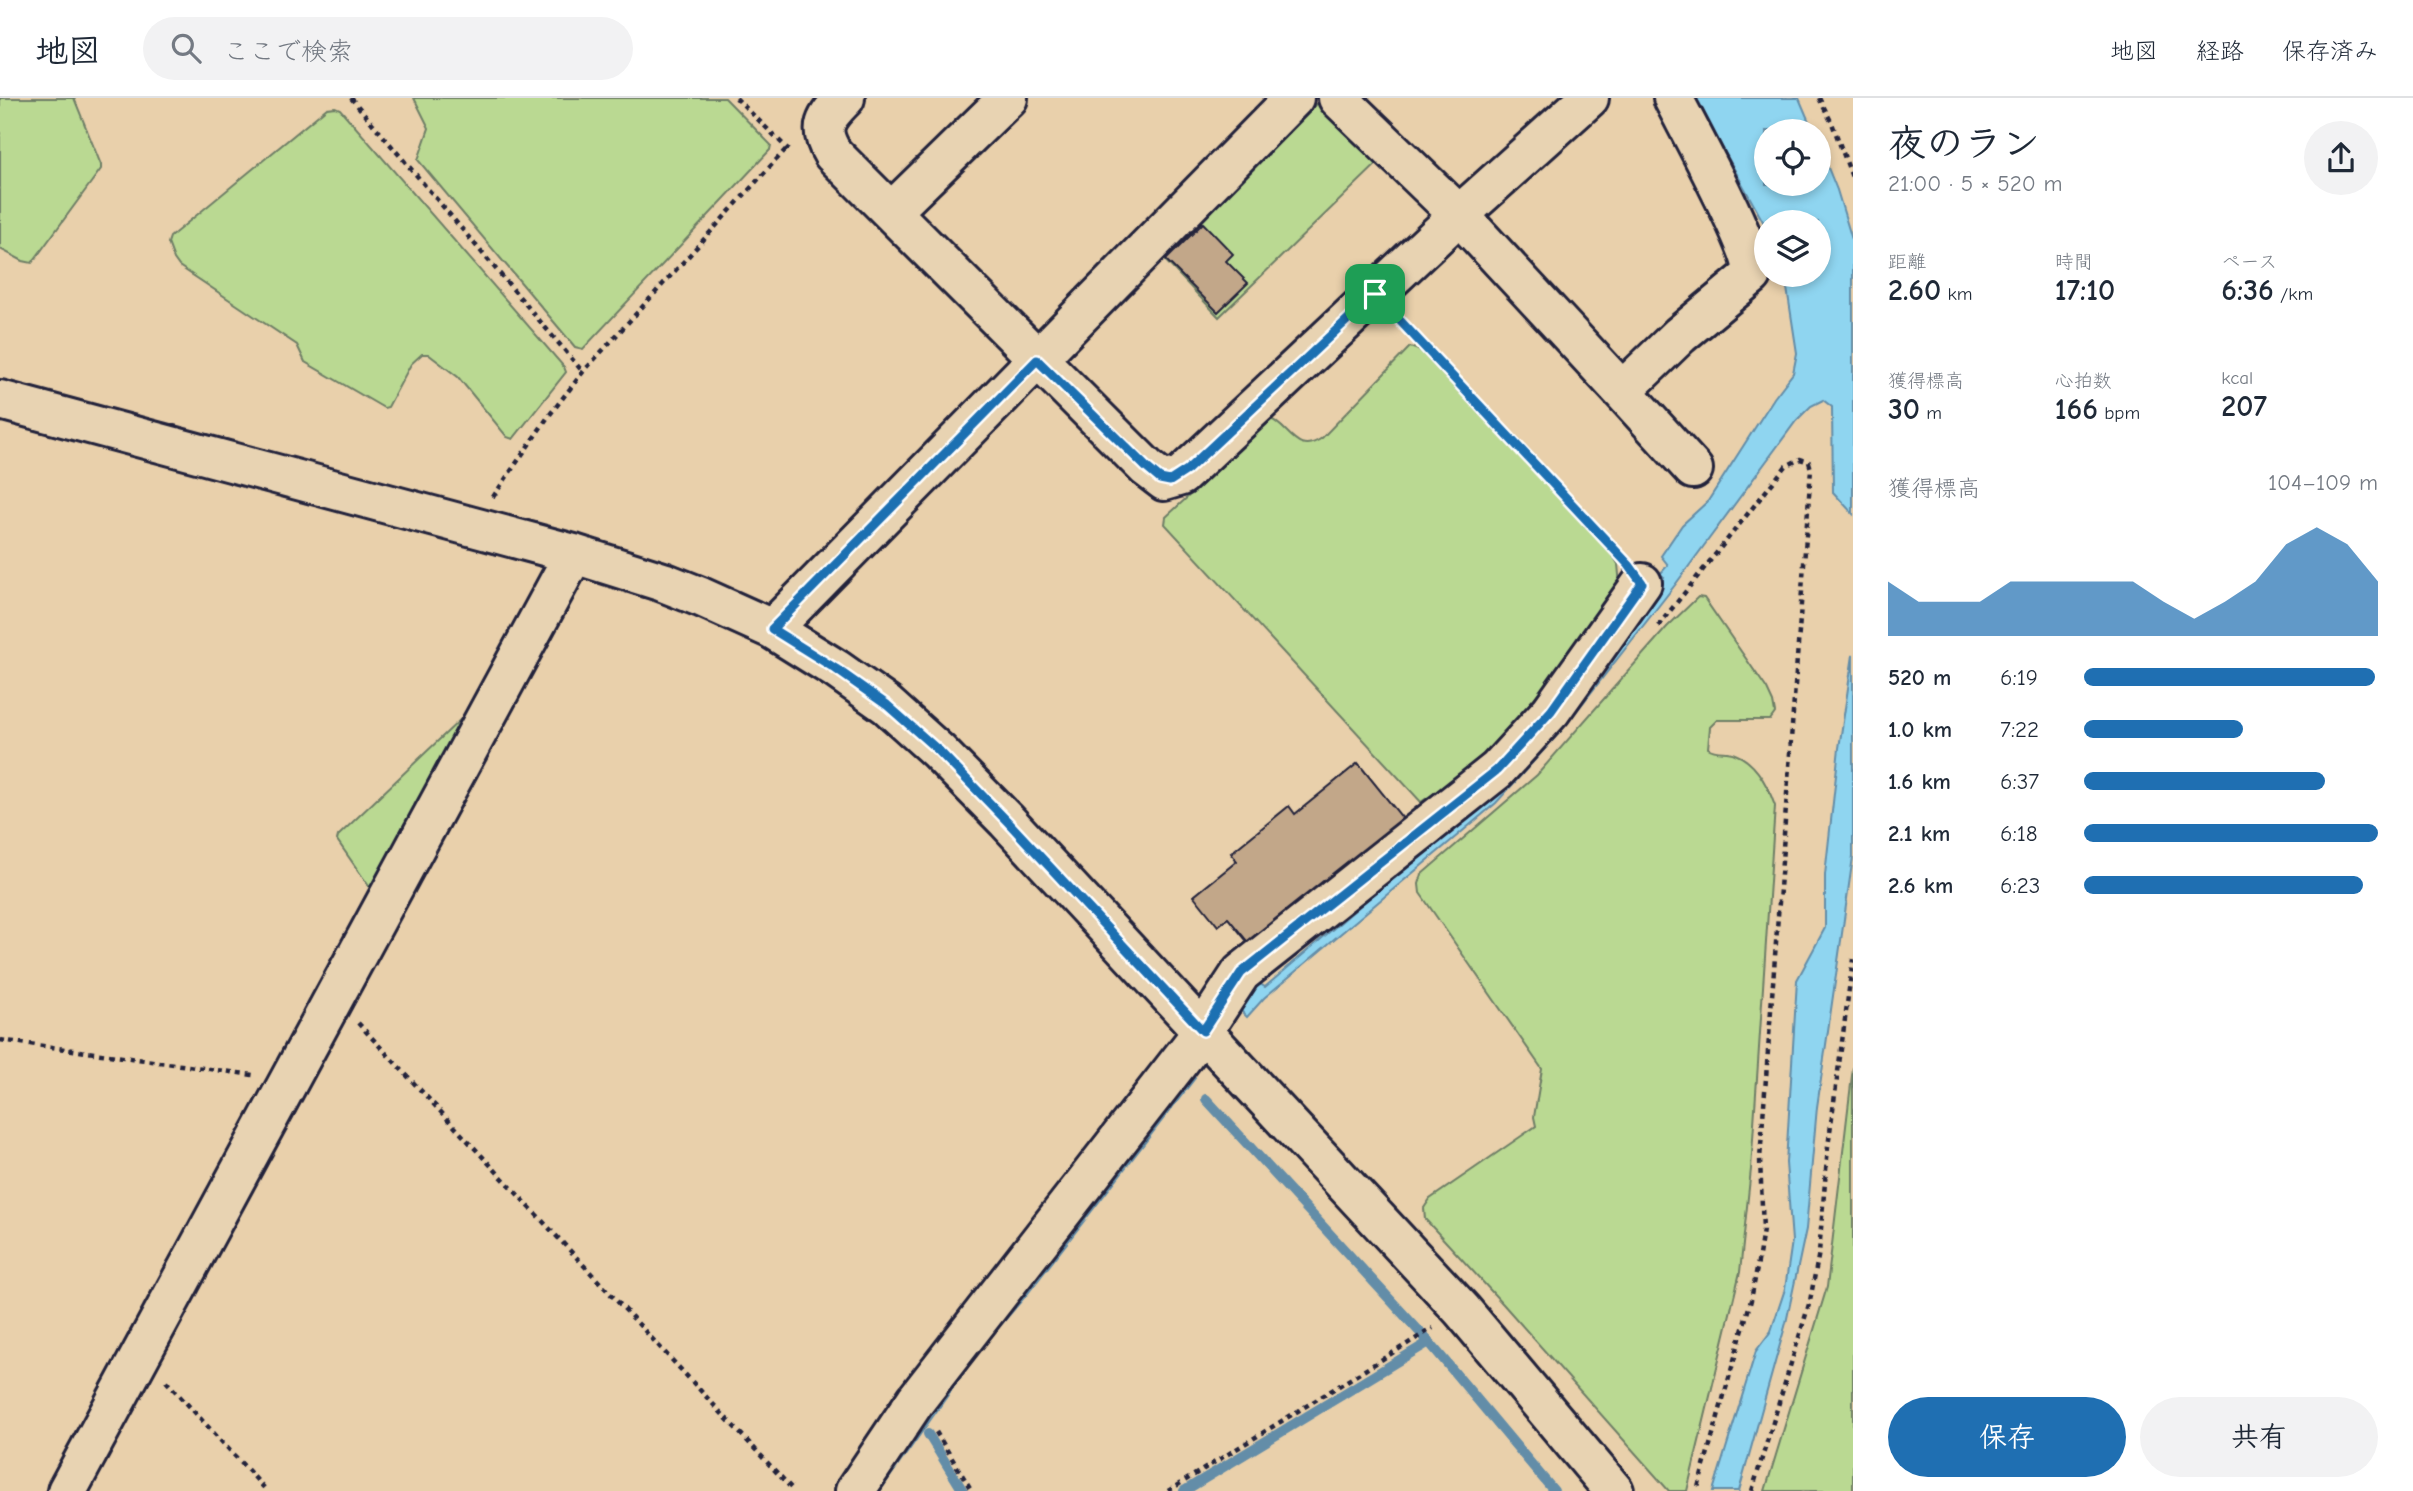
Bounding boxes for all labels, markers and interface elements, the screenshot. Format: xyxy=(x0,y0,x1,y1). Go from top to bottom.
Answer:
search box xyxy=(143,17,633,80)
icon: search xyxy=(167,29,205,67)
text: 地図 xyxy=(35,32,101,70)
text: ここで検索 xyxy=(223,37,353,67)
text: 地図 xyxy=(2110,37,2158,65)
text: 経路 xyxy=(2196,37,2244,65)
text: 保存済み xyxy=(2282,37,2378,65)
map controls xyxy=(1754,119,1831,287)
button: locate xyxy=(1754,119,1831,196)
button: share xyxy=(2304,121,2378,195)
text: 夜のラン xyxy=(1888,122,2040,166)
text: 21:00 · 5 × 520 m xyxy=(1888,170,2062,197)
button: layers xyxy=(1754,210,1831,287)
text: 距離 xyxy=(1888,251,1926,273)
text: 時間 xyxy=(2055,251,2093,273)
text: ペース xyxy=(2221,251,2277,273)
pin xyxy=(1345,264,1405,324)
text: 2.60 xyxy=(1888,273,1941,308)
text: 17:10 xyxy=(2055,273,2115,308)
text: 6:36 xyxy=(2221,273,2274,308)
icon: arrive xyxy=(1356,275,1394,313)
text: km xyxy=(1941,283,1973,305)
text: /km xyxy=(2274,283,2313,305)
text: kcal xyxy=(2221,367,2253,389)
text: 獲得標高 xyxy=(1888,370,1964,392)
text: 心拍数 xyxy=(2055,370,2112,392)
text: 207 xyxy=(2221,389,2267,424)
text: 30 xyxy=(1888,392,1920,427)
text: 166 xyxy=(2055,392,2098,427)
text: m xyxy=(1920,402,1942,424)
text: bpm xyxy=(2098,402,2140,424)
text: 104–109 m xyxy=(2268,469,2378,496)
text: 獲得標高 xyxy=(1888,475,1980,502)
text: 520 m xyxy=(1888,664,1951,691)
text: 6:19 xyxy=(2000,664,2038,691)
text: 1.0 km xyxy=(1888,716,1952,743)
text: 7:22 xyxy=(2000,716,2039,743)
text: 1.6 km xyxy=(1888,768,1951,795)
text: 6:37 xyxy=(2000,768,2039,795)
text: 2.1 km xyxy=(1888,820,1950,847)
text: 6:18 xyxy=(2000,820,2038,847)
text: 2.6 km xyxy=(1888,872,1953,899)
text: 6:23 xyxy=(2000,872,2040,899)
button: 保存 xyxy=(1888,1397,2126,1477)
button: 共有 xyxy=(2140,1397,2378,1477)

